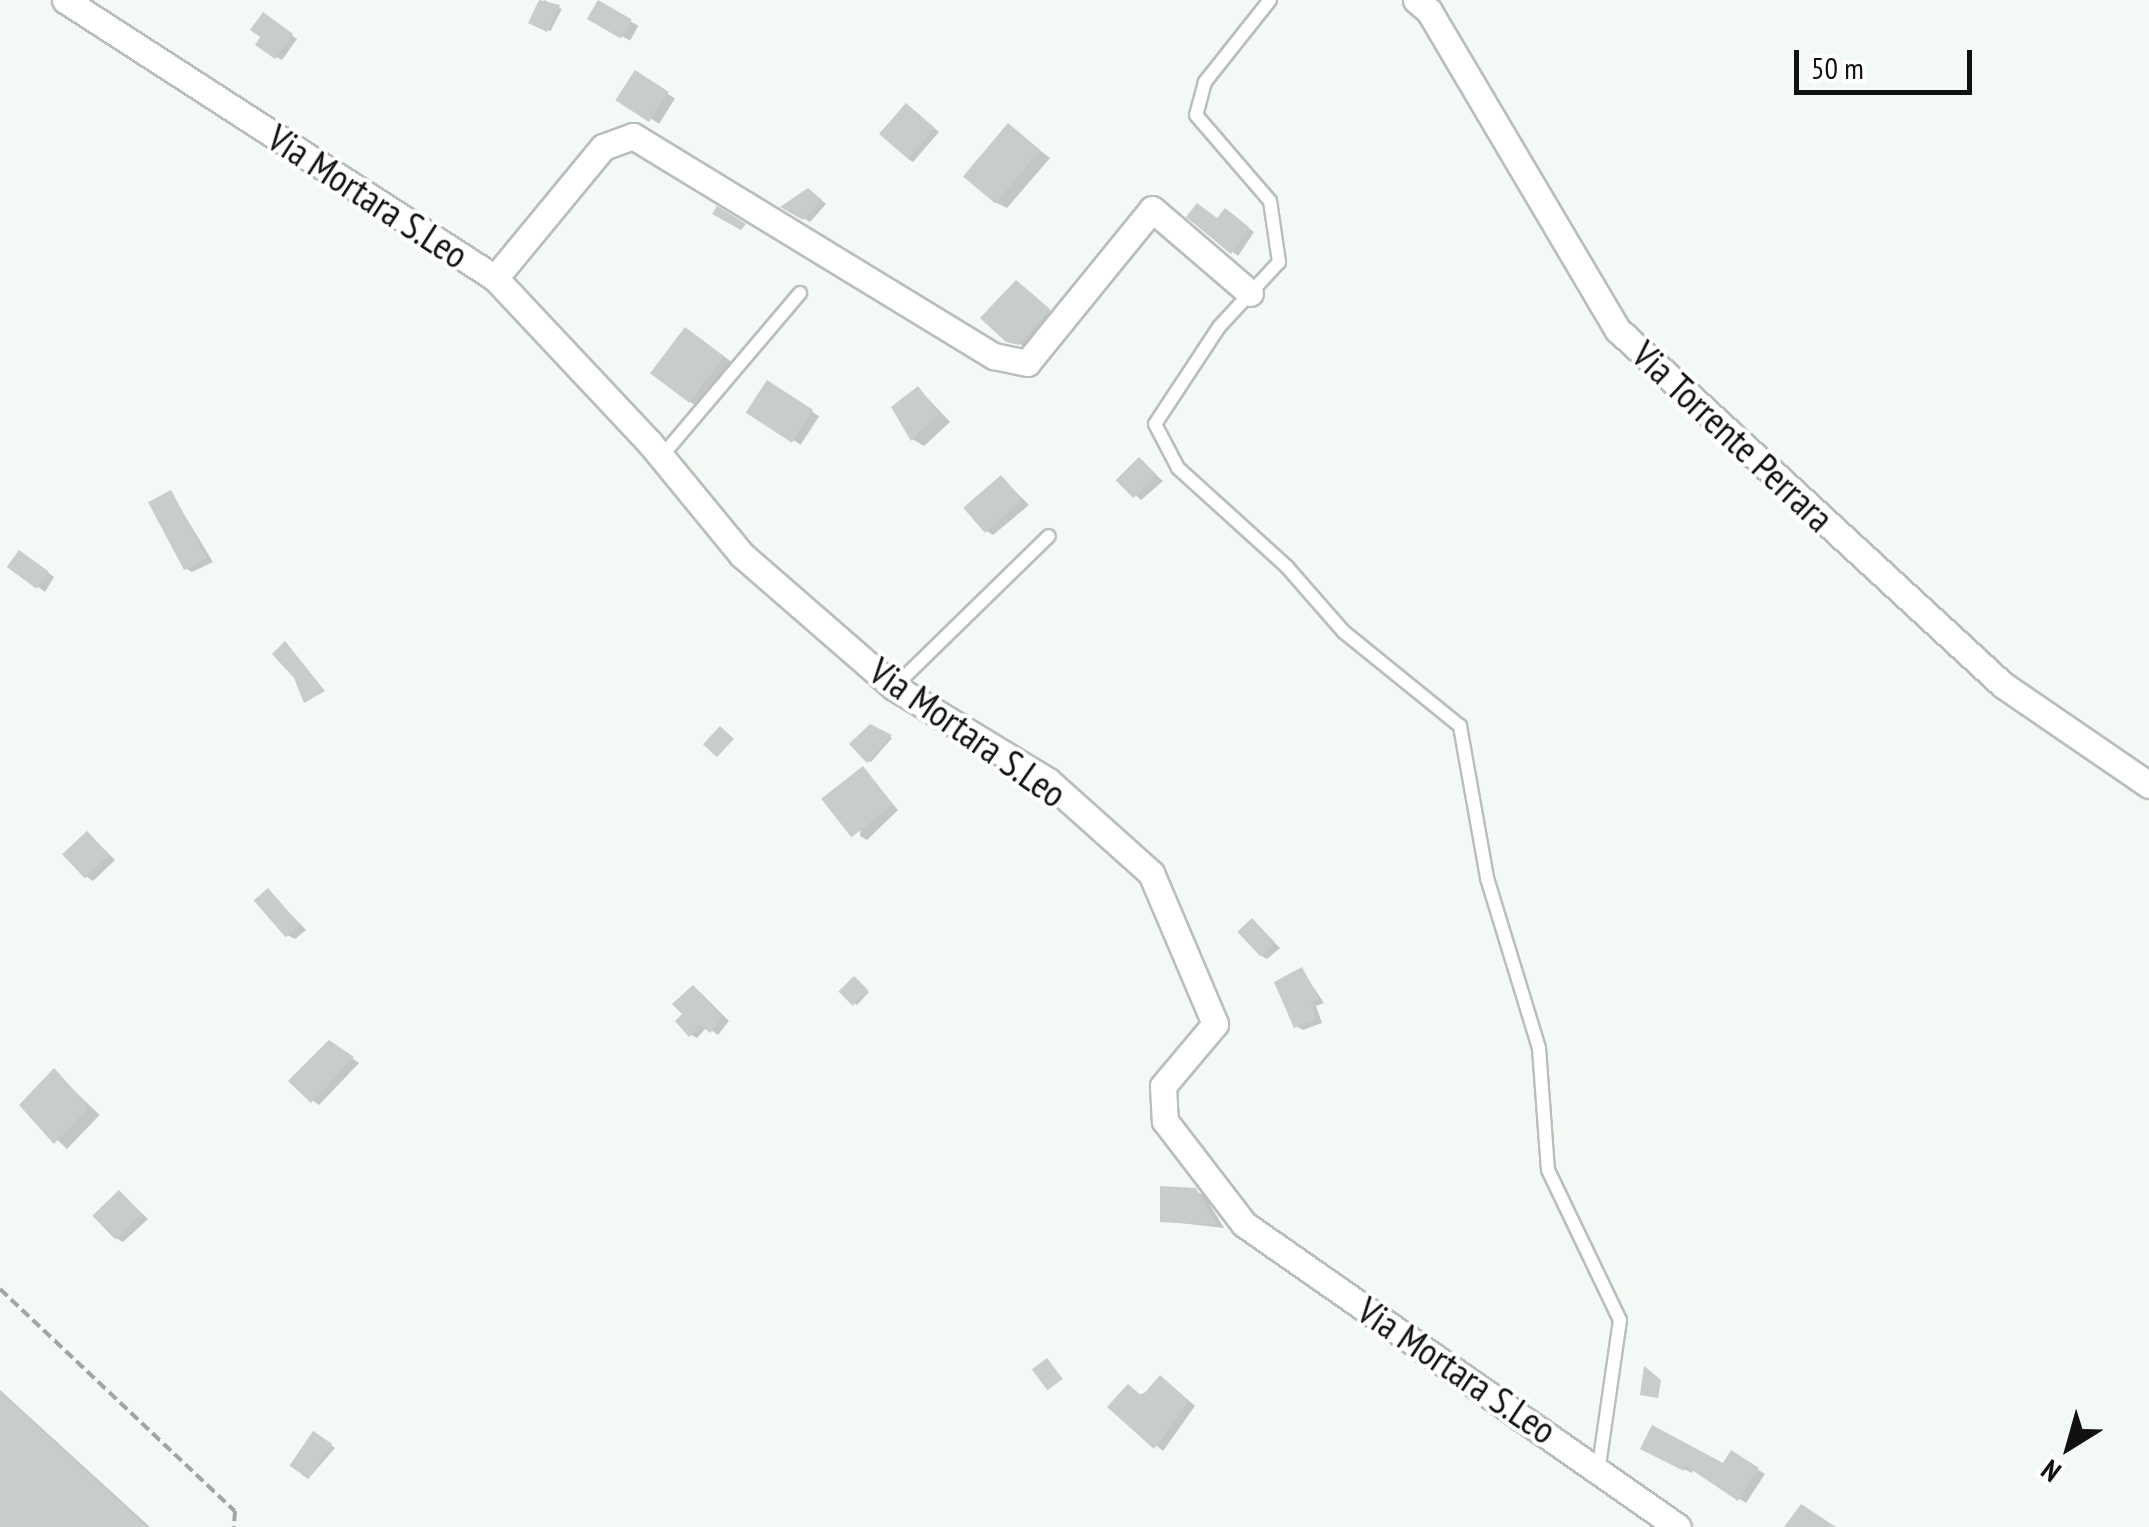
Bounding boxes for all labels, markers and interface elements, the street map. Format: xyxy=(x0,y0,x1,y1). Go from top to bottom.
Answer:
scale bar xyxy=(1799,30,1976,92)
text: 50 m xyxy=(1811,48,1864,87)
street label: Via Mortara S.Leo xyxy=(259,114,477,278)
street label: Via Torrente Perrara xyxy=(1623,331,1843,541)
street label: Via Mortara S.Leo xyxy=(861,648,1075,816)
street label: Via Mortara S.Leo xyxy=(1349,1287,1565,1453)
north arrow xyxy=(2019,1397,2119,1497)
text: N xyxy=(2033,1452,2068,1491)

